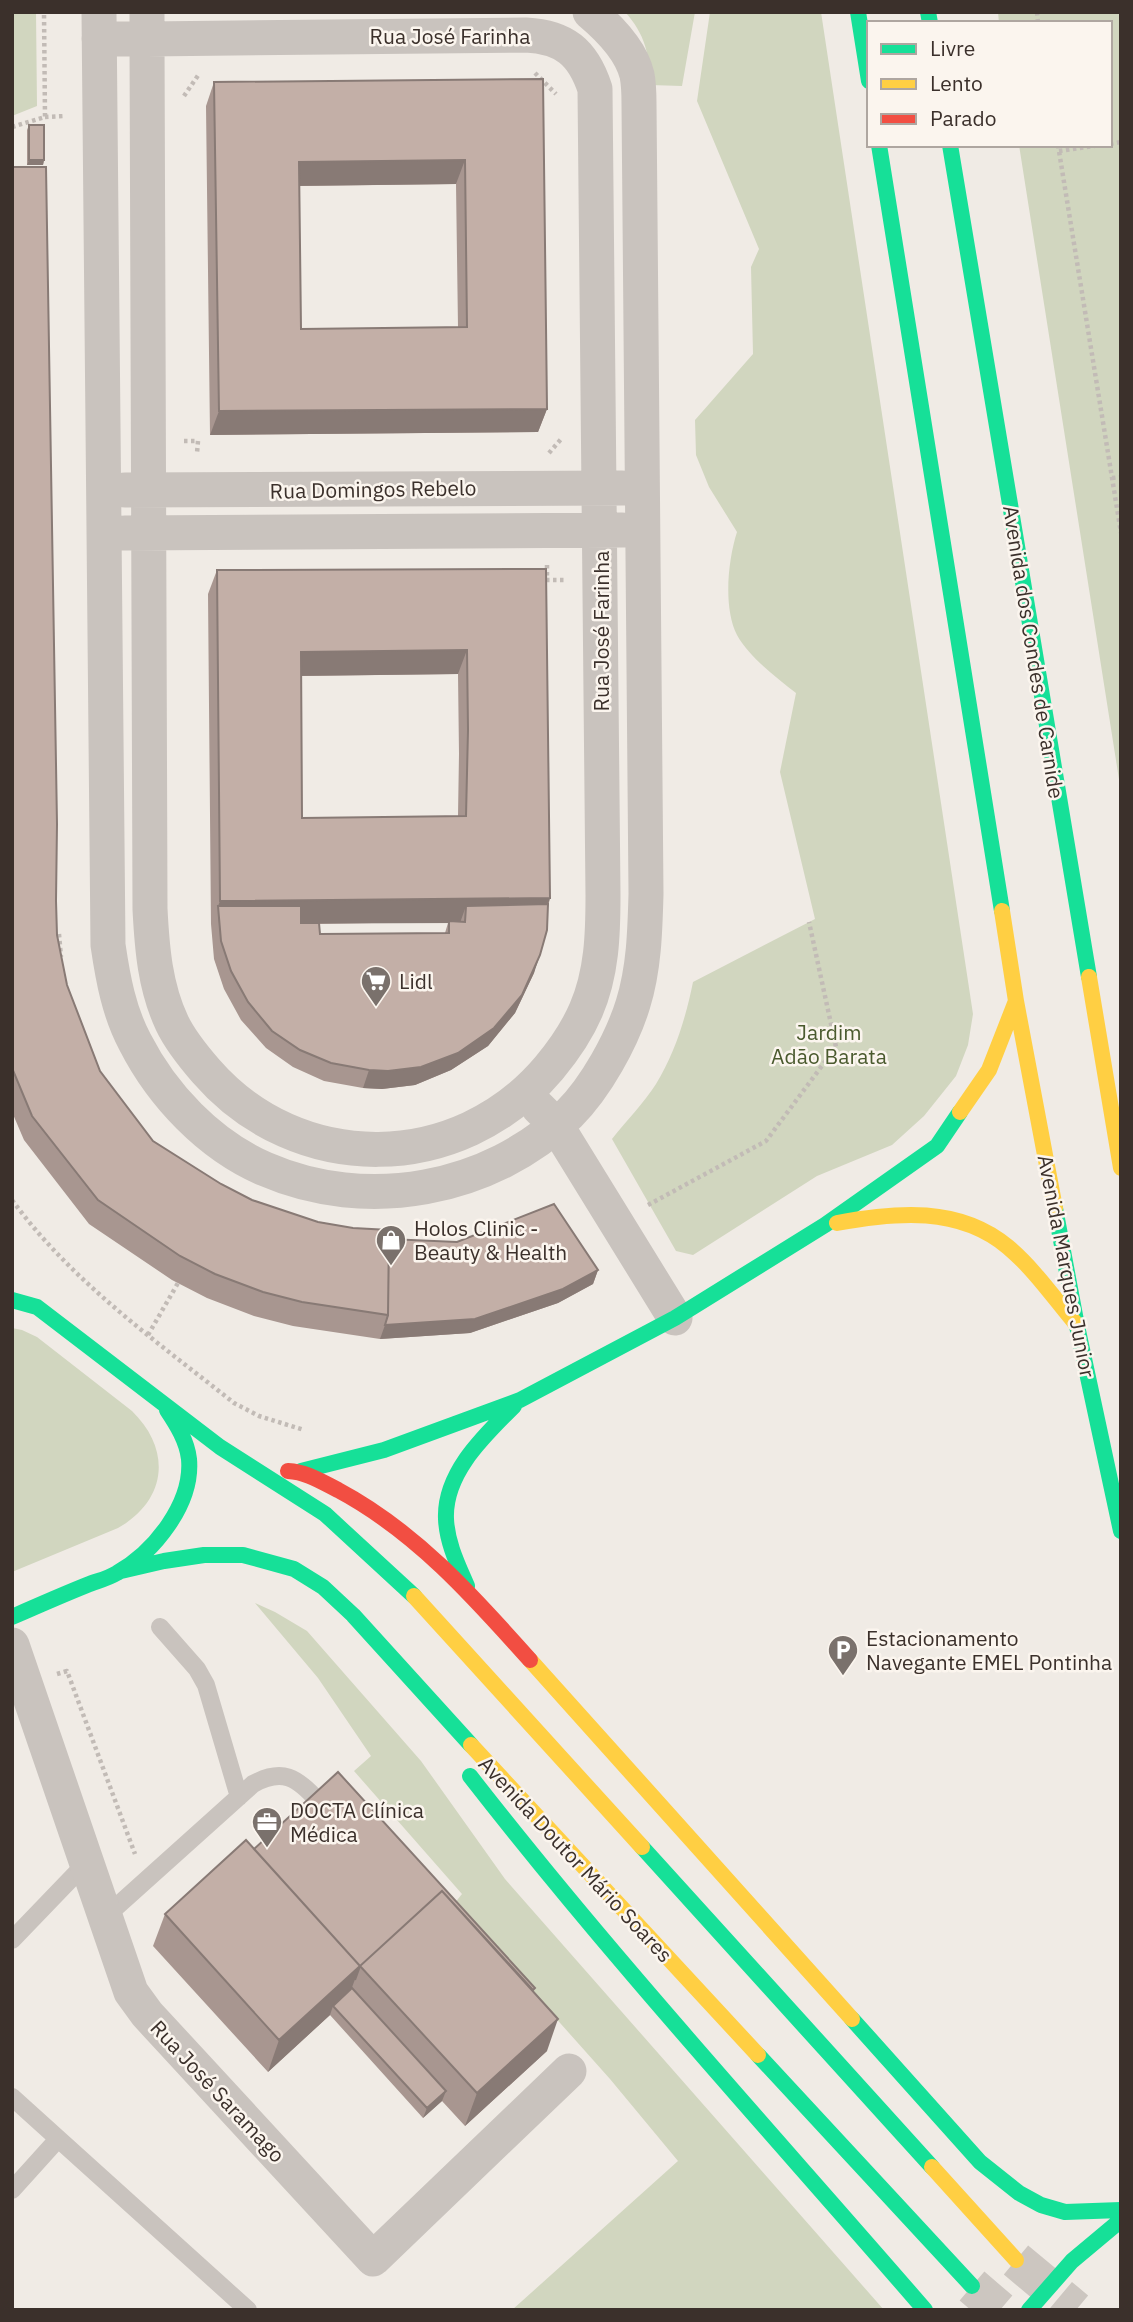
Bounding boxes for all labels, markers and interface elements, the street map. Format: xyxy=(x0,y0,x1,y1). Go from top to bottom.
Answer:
legend xyxy=(867,21,1112,147)
street label: Rua José Farinha xyxy=(370,22,530,50)
text: Livre xyxy=(930,34,975,62)
text: Lento xyxy=(930,69,983,97)
text: Parado xyxy=(930,104,997,132)
street label: Rua Domingos Rebelo xyxy=(269,473,477,505)
street label: Avenida dos Condes de Carnide xyxy=(997,503,1071,801)
street label: Rua José Farinha xyxy=(587,551,615,711)
supermarket icon: Lidl xyxy=(359,964,393,1008)
place label: Lidl xyxy=(399,967,433,995)
park label: Jardim Adão Barata xyxy=(771,1018,887,1070)
street label: Avenida Marques Junior xyxy=(1032,1152,1102,1380)
place label: Holos Clinic - Beauty & Health xyxy=(414,1214,567,1266)
shop icon: Holos Clinic - Beauty & Health xyxy=(374,1223,408,1267)
place label: Estacionamento Navegante EMEL Pontinha xyxy=(866,1624,1112,1676)
parking icon: Estacionamento Navegante EMEL Pontinha xyxy=(826,1633,860,1677)
street label: Avenida Doutor Mário Soares xyxy=(473,1750,679,1968)
place label: DOCTA Clínica Médica xyxy=(290,1796,424,1848)
office icon: DOCTA Clínica Médica xyxy=(250,1805,284,1849)
street label: Rua José Saramago xyxy=(145,2014,291,2168)

